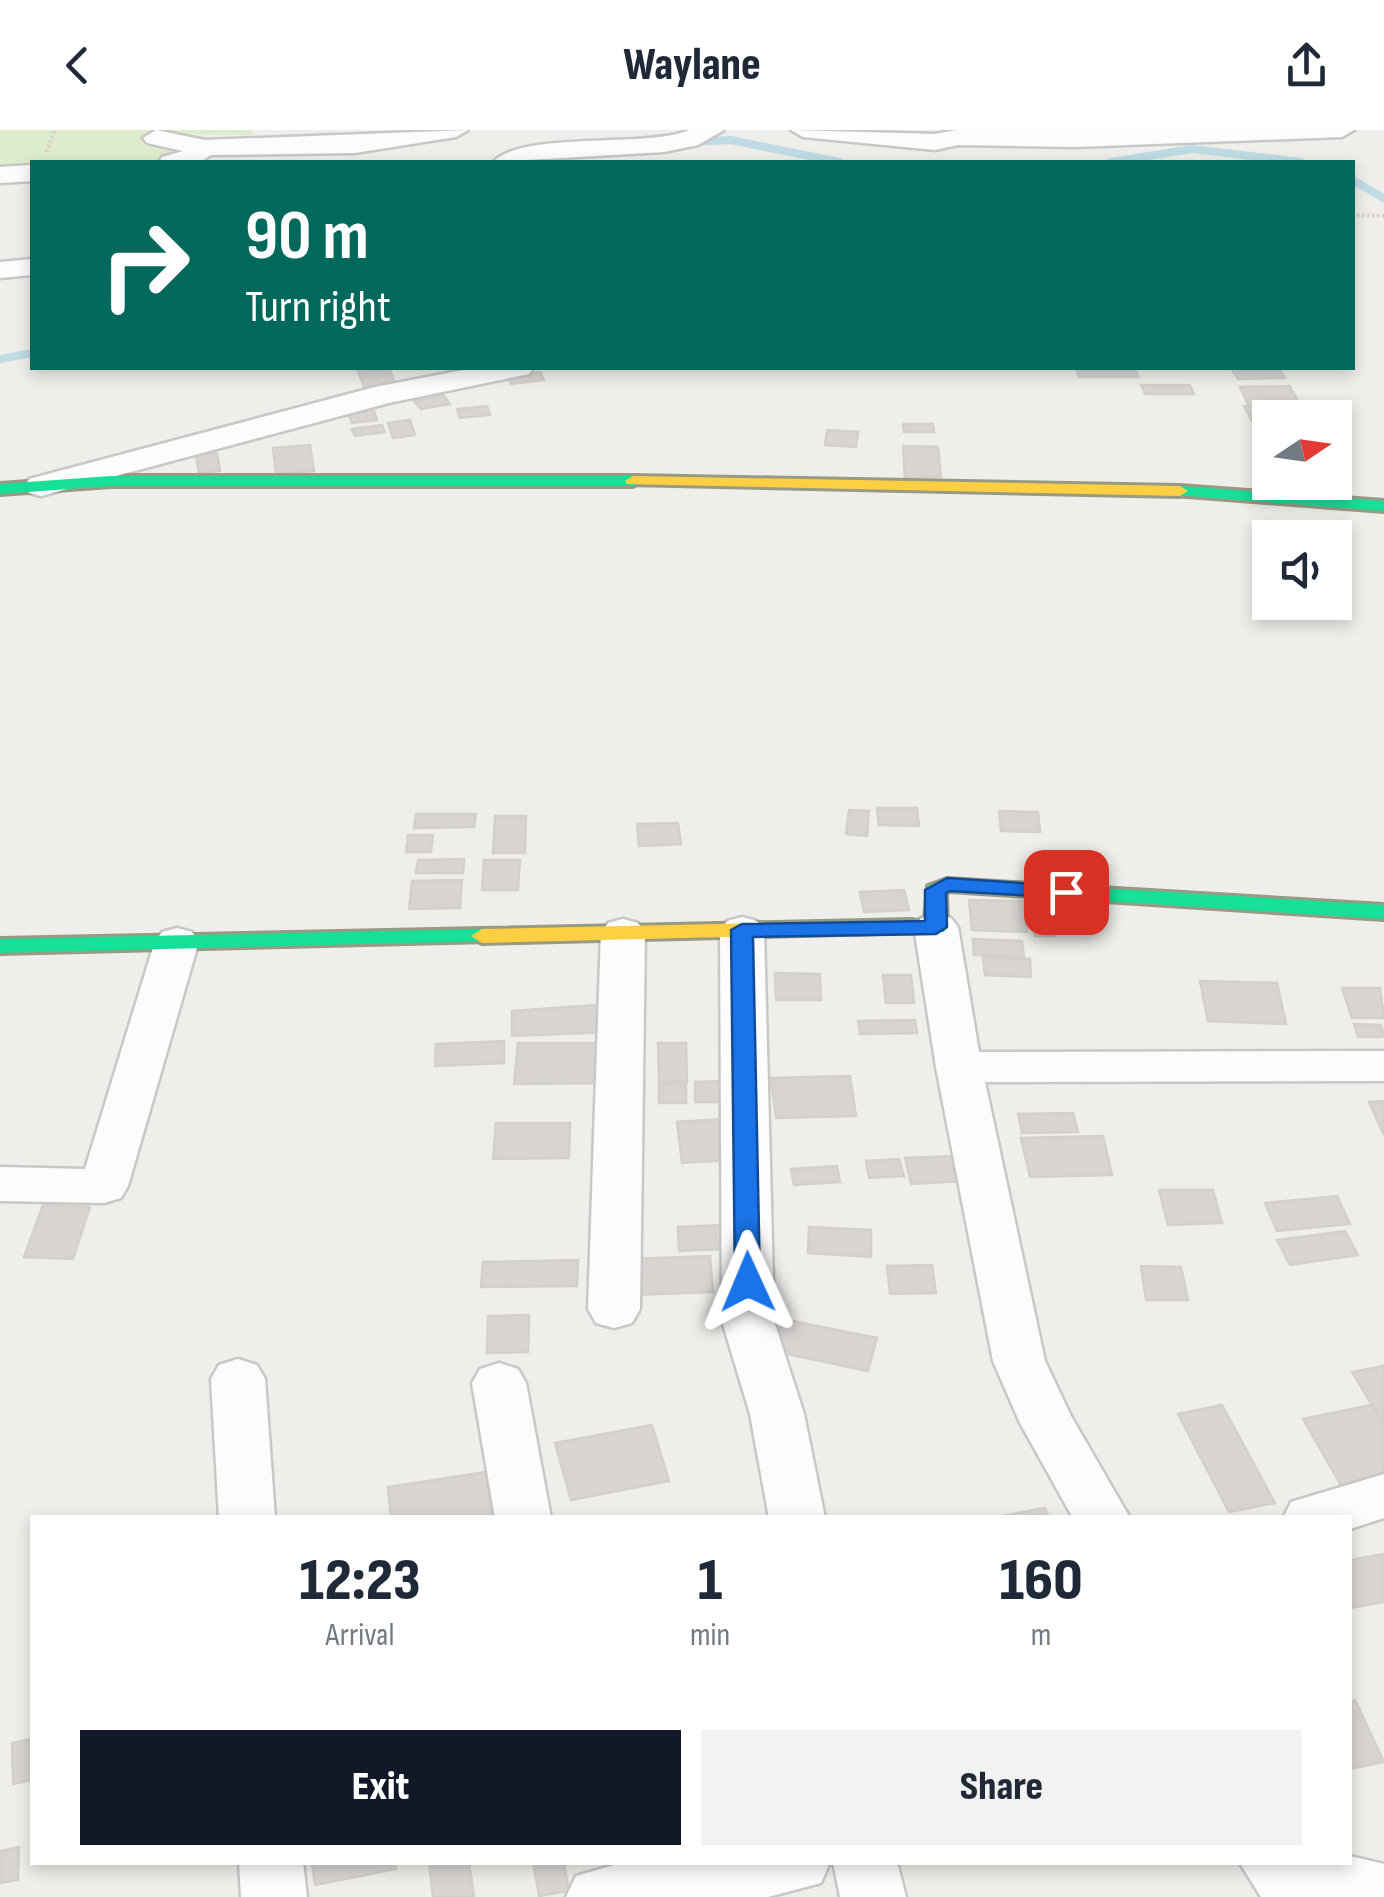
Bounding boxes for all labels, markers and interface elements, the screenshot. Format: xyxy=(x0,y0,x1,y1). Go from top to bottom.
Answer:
icon: back xyxy=(50,38,105,93)
text: Waylane xyxy=(623,38,761,93)
icon: share xyxy=(1279,38,1334,93)
text: 90 m xyxy=(245,195,369,279)
icon: right xyxy=(80,200,210,330)
text: Turn right xyxy=(245,280,391,335)
north arrow xyxy=(1252,400,1352,500)
map controls xyxy=(1252,400,1352,620)
button: sound xyxy=(1252,520,1352,620)
pin xyxy=(1024,850,1109,935)
icon: arrive xyxy=(1039,865,1094,920)
position arrow xyxy=(696,1230,800,1334)
text: 12:23 xyxy=(299,1545,421,1617)
text: 1 xyxy=(698,1545,722,1617)
text: 160 xyxy=(999,1545,1083,1617)
text: Arrival xyxy=(326,1616,394,1655)
text: min xyxy=(690,1616,730,1655)
text: m xyxy=(1031,1616,1051,1655)
button: Exit xyxy=(80,1730,681,1845)
button: Share xyxy=(701,1730,1302,1845)

